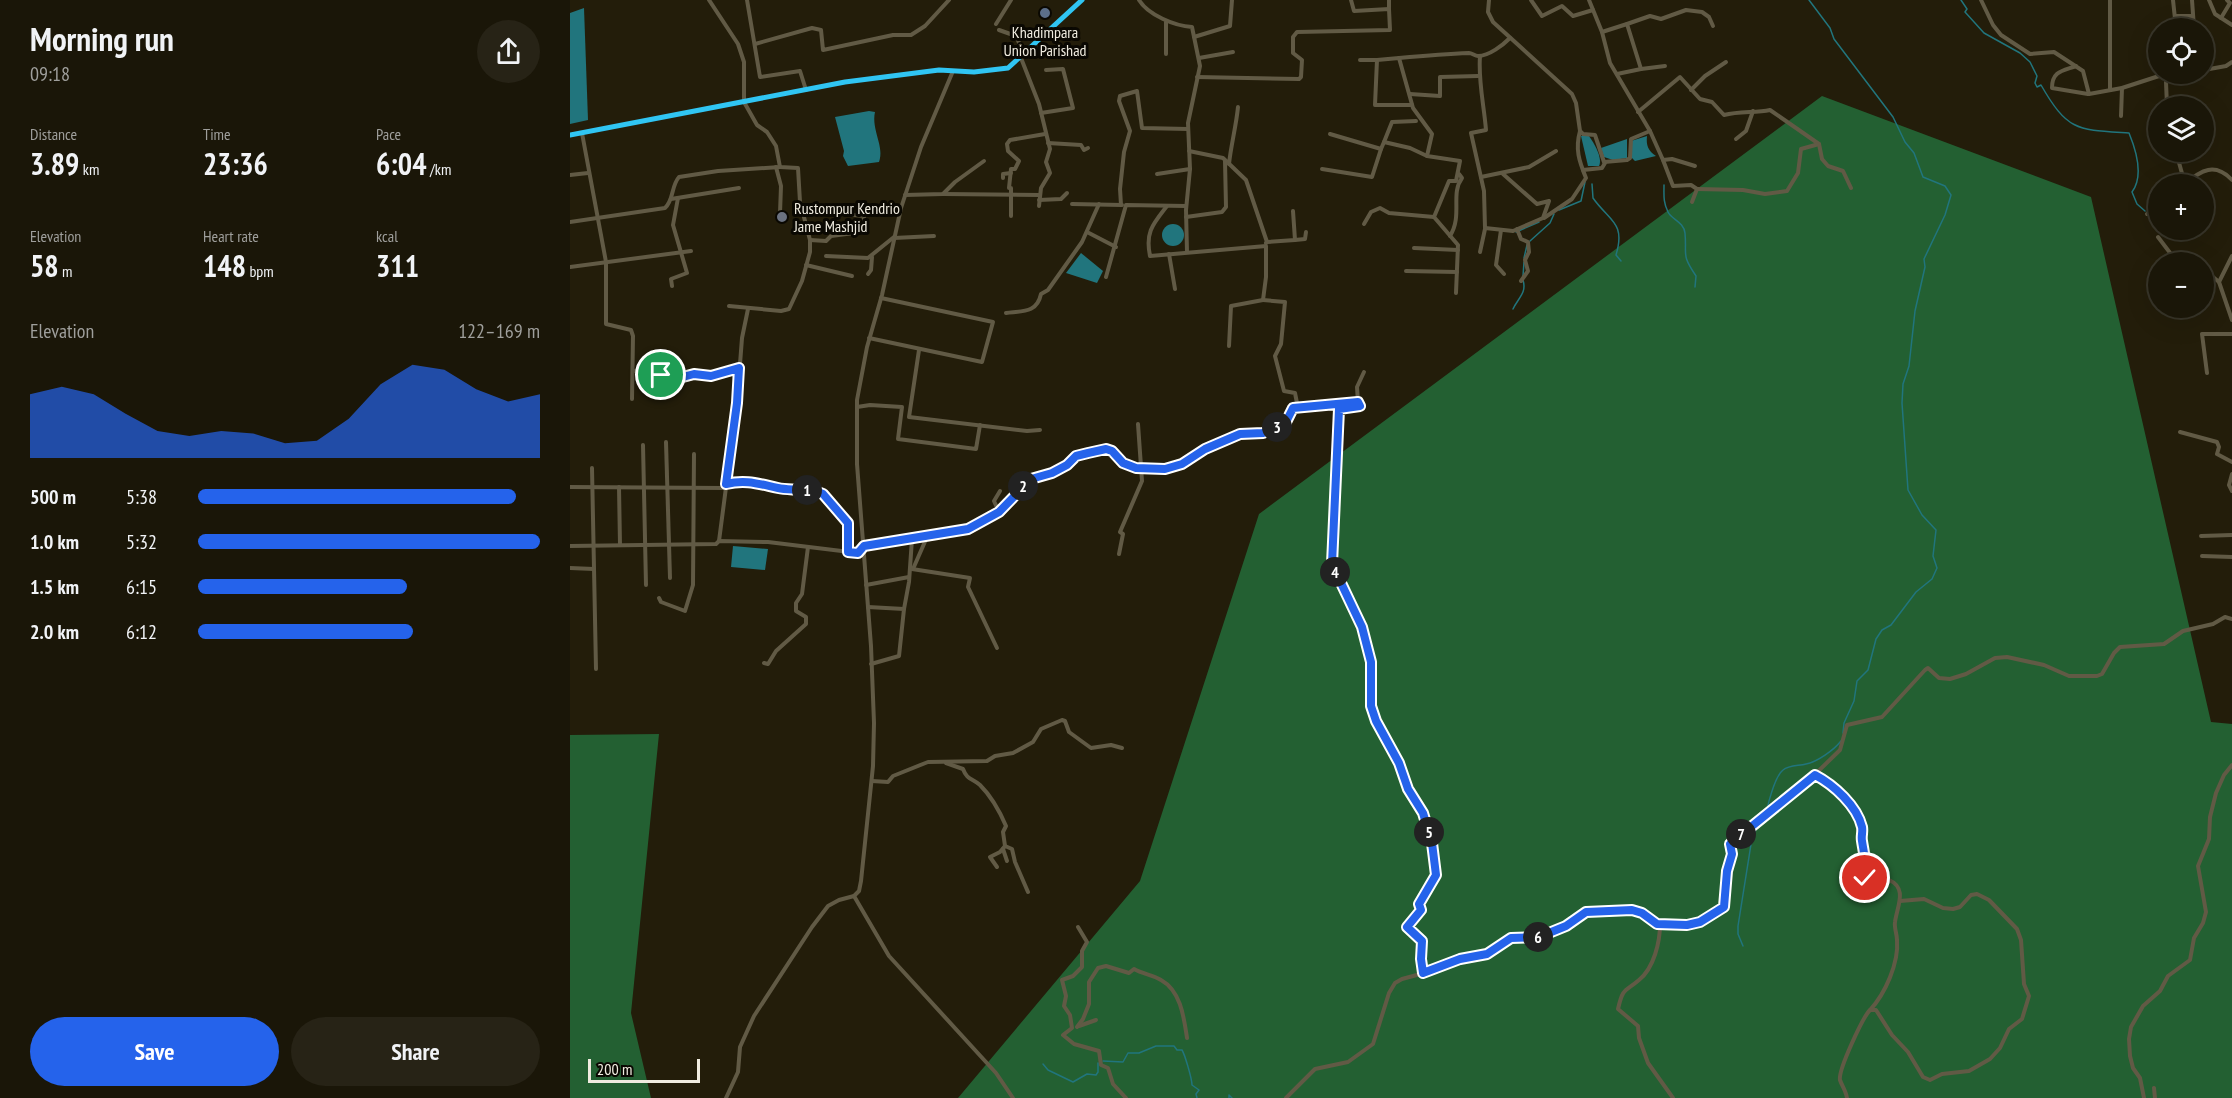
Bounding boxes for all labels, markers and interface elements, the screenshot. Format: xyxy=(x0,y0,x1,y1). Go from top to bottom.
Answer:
marker: Khadimpara Union Parishad xyxy=(1038,6,1052,20)
text: Morning run xyxy=(30,17,174,60)
map controls xyxy=(2148,18,2214,318)
button: locate xyxy=(2148,18,2214,84)
button: share xyxy=(477,20,540,83)
place label: Khadimpara Union Parishad xyxy=(1004,22,1087,60)
text: 09:18 xyxy=(30,61,70,87)
button: layers xyxy=(2148,96,2214,162)
text: Distance xyxy=(30,124,77,144)
text: Time xyxy=(203,124,231,144)
text: Pace xyxy=(376,124,401,144)
text: 3.89 xyxy=(30,144,79,183)
text: 23:36 xyxy=(203,144,268,183)
text: 6:04 xyxy=(376,144,427,183)
text: km xyxy=(79,159,99,179)
text: /km xyxy=(427,159,451,179)
button: + xyxy=(2148,174,2214,240)
place label: Rustompur Kendrio Jame Mashjid xyxy=(793,198,900,236)
marker: Rustompur Kendrio Jame Mashjid xyxy=(775,210,789,224)
text: Elevation xyxy=(30,226,81,246)
text: Heart rate xyxy=(203,226,259,246)
text: kcal xyxy=(376,226,398,246)
text: 58 xyxy=(30,246,59,285)
text: 148 xyxy=(203,246,246,285)
text: 311 xyxy=(376,246,419,285)
button: − xyxy=(2148,252,2214,318)
text: m xyxy=(59,261,73,281)
text: bpm xyxy=(246,261,274,281)
text: Elevation xyxy=(30,318,94,344)
text: 122–169 m xyxy=(458,318,540,344)
pin xyxy=(635,349,686,400)
icon: arrive xyxy=(644,358,677,391)
pin: 3 xyxy=(1262,412,1292,442)
text: 3 xyxy=(1273,417,1281,437)
pin: 2 xyxy=(1008,471,1038,501)
pin: 1 xyxy=(792,475,822,505)
text: 2 xyxy=(1019,476,1027,496)
text: 1 xyxy=(803,480,811,500)
text: 500 m xyxy=(30,484,76,510)
text: 5:38 xyxy=(126,484,157,510)
text: 1.0 km xyxy=(30,529,79,555)
text: 5:32 xyxy=(126,529,157,555)
pin: 4 xyxy=(1320,557,1350,587)
text: 4 xyxy=(1331,562,1339,582)
text: 1.5 km xyxy=(30,574,79,600)
text: 6:15 xyxy=(126,574,157,600)
text: 2.0 km xyxy=(30,619,79,645)
text: 6:12 xyxy=(126,619,157,645)
pin: 5 xyxy=(1414,817,1444,847)
pin: 7 xyxy=(1726,819,1756,849)
text: 5 xyxy=(1425,822,1433,842)
text: 7 xyxy=(1737,824,1745,844)
pin xyxy=(1839,852,1890,903)
icon: check xyxy=(1848,861,1881,894)
pin: 6 xyxy=(1523,922,1553,952)
text: 6 xyxy=(1534,927,1542,947)
button: Save xyxy=(30,1017,279,1086)
button: Share xyxy=(291,1017,540,1086)
scale bar xyxy=(588,1056,700,1084)
text: 200 m xyxy=(597,1059,632,1079)

